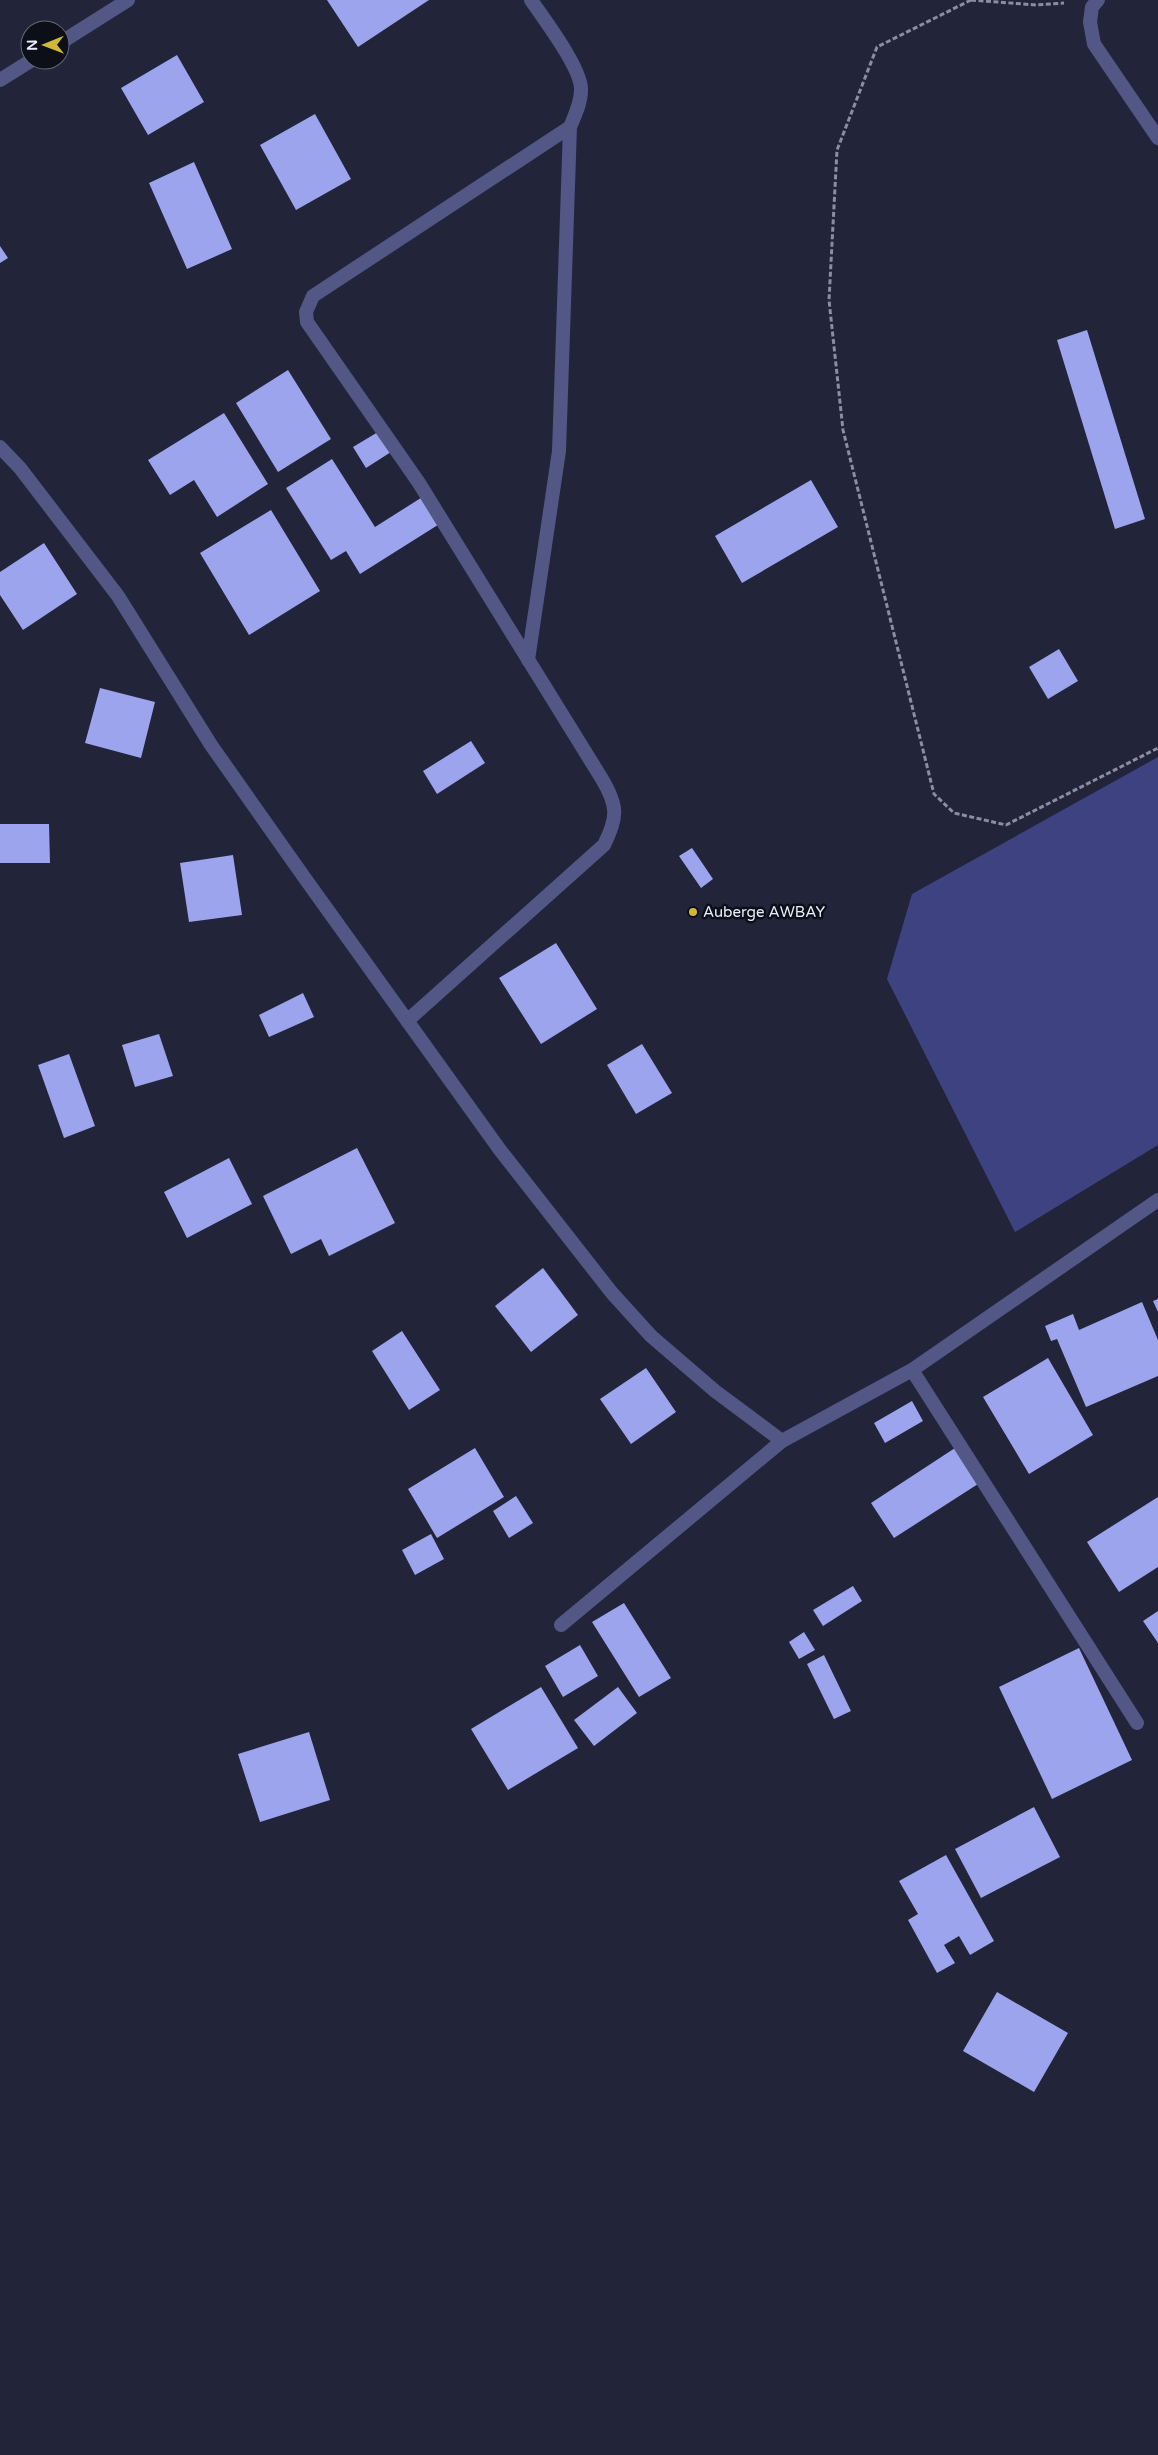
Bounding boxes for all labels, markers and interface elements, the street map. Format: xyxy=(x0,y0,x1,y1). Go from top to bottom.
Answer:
north arrow xyxy=(20,20,70,70)
text: N xyxy=(24,39,41,51)
place label: Auberge AWBAY xyxy=(703,903,825,921)
marker: Auberge AWBAY xyxy=(687,906,699,918)

